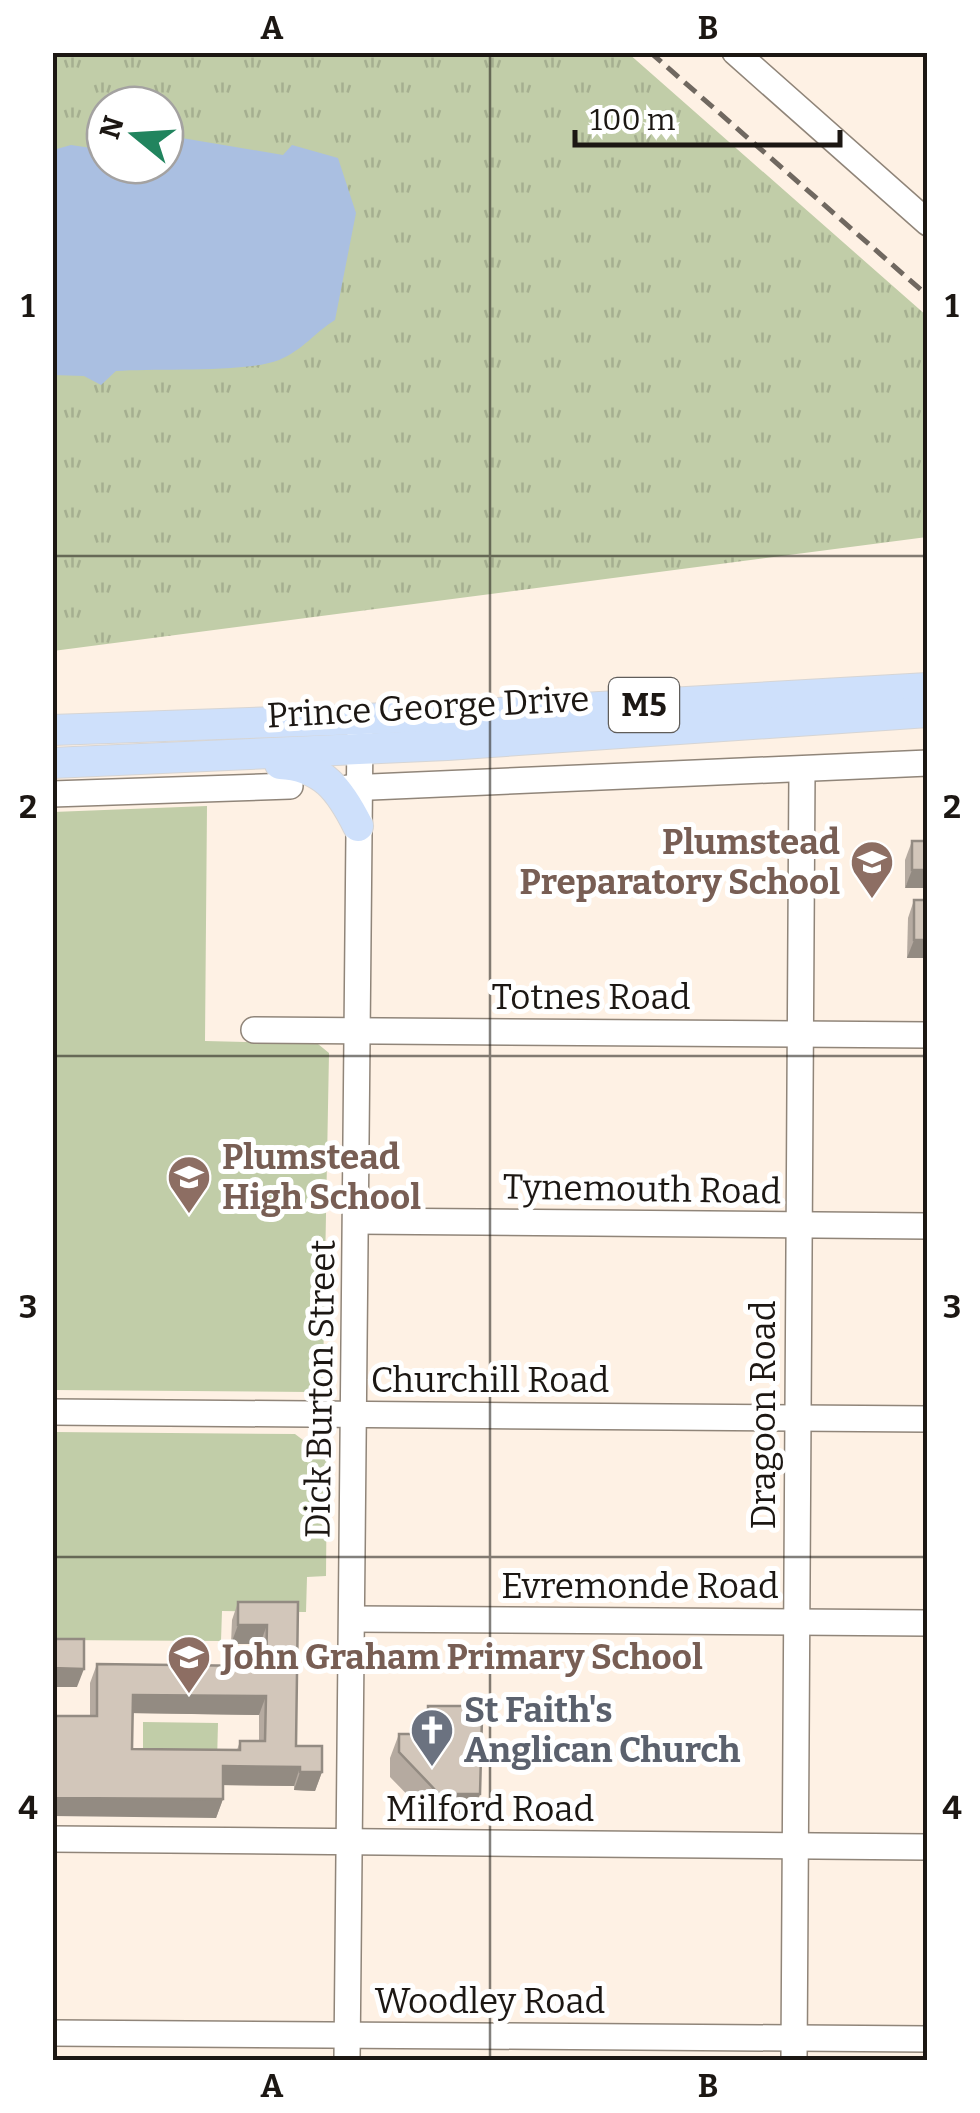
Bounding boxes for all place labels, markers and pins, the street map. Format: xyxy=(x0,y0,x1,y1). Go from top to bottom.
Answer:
place label: Plumstead Preparatory School xyxy=(519,821,840,903)
school or university icon: Plumstead Preparatory School xyxy=(849,839,895,900)
place label: Plumstead High School xyxy=(222,1136,421,1218)
school or university icon: Plumstead High School xyxy=(166,1154,212,1215)
school or university icon: John Graham Primary School xyxy=(166,1634,212,1695)
place label: John Graham Primary School xyxy=(220,1636,703,1678)
place label: St Faith's Anglican Church xyxy=(464,1689,740,1771)
church icon: St Faith's Anglican Church xyxy=(409,1707,455,1768)

